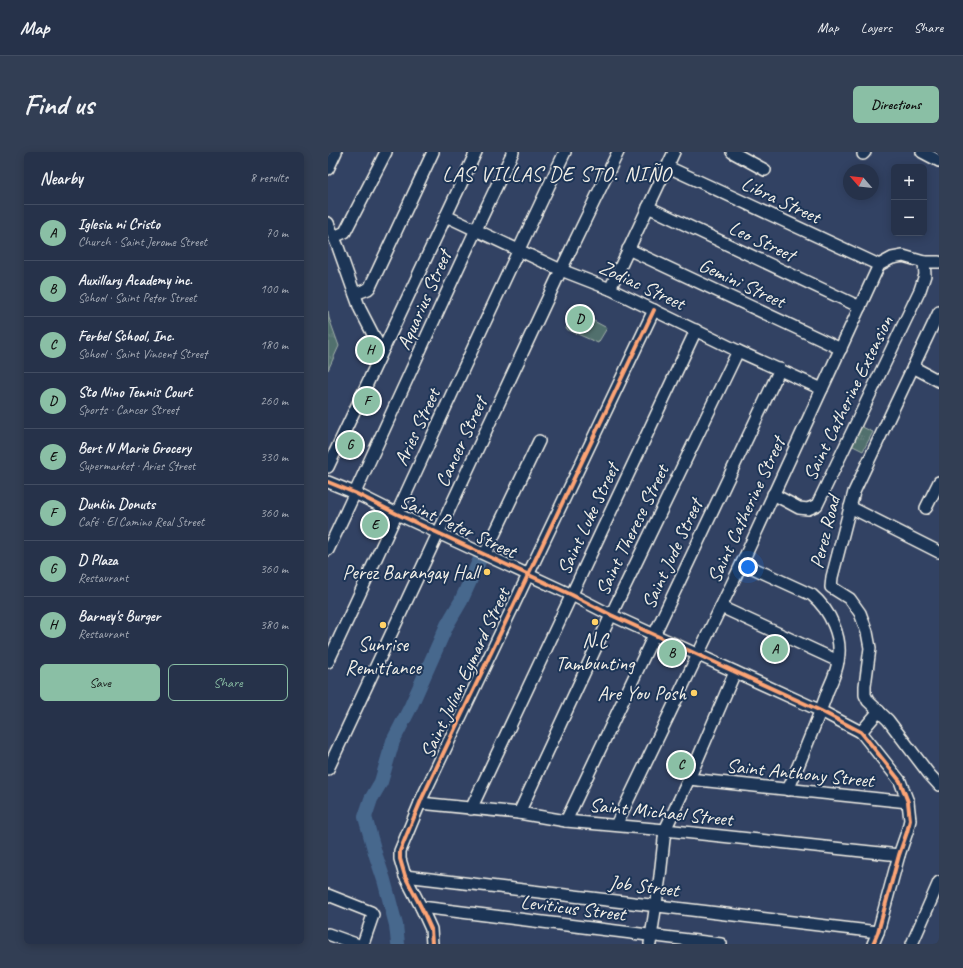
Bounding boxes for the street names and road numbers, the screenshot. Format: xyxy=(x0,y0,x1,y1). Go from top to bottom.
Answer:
street label: Libra Street xyxy=(737,171,827,230)
street label: Leo Street xyxy=(725,215,802,269)
street label: Aquarius Street xyxy=(391,243,458,354)
street label: Gemini Street xyxy=(695,252,791,315)
street label: Zodiac Street xyxy=(595,254,691,317)
street label: Saint Catherine Extension xyxy=(797,311,899,485)
street label: Aries Street xyxy=(388,382,447,470)
street label: Cancer Street xyxy=(429,390,494,491)
street label: Saint Catherine Street xyxy=(701,430,792,587)
street label: Saint Luke Street xyxy=(551,456,626,579)
street label: Saint Therese Street xyxy=(590,458,675,599)
street label: Saint Peter Street xyxy=(396,488,522,565)
street label: Perez Road xyxy=(804,490,847,571)
street label: Saint Jude Street xyxy=(636,492,710,613)
street label: Saint Julian Eymard Street xyxy=(415,582,516,762)
street label: Saint Anthony Street xyxy=(725,753,877,793)
street label: Saint Michael Street xyxy=(588,792,736,832)
street label: Job Street xyxy=(607,869,682,903)
street label: Leviticus Street xyxy=(519,889,629,927)

